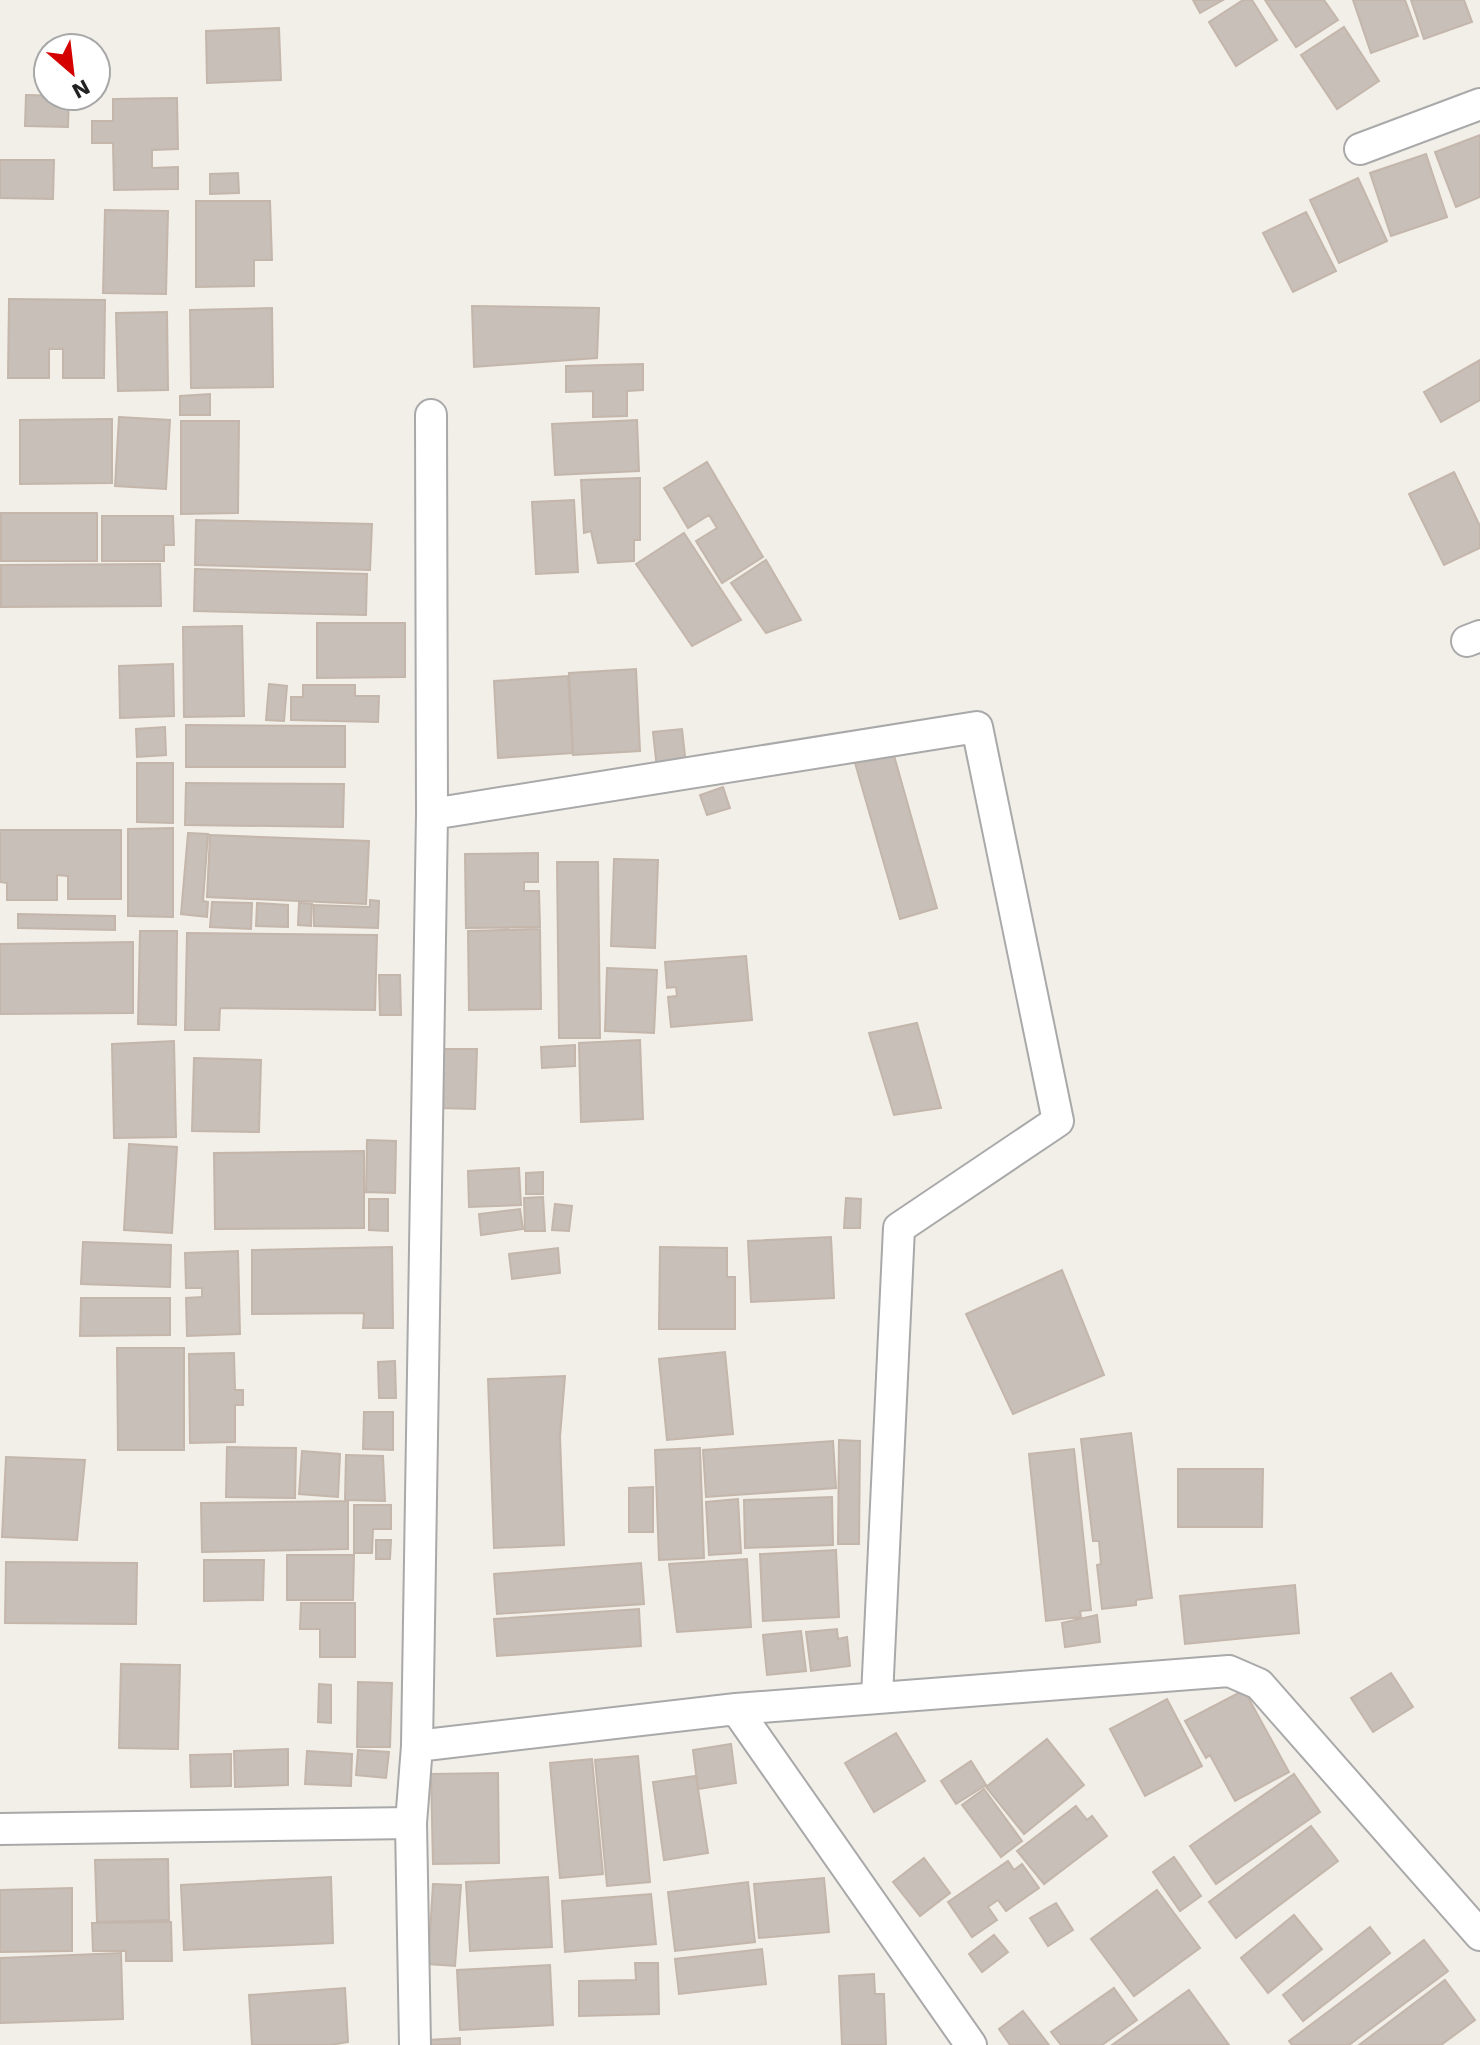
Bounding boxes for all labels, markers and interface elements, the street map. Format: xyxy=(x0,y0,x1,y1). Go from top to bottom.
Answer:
north arrow xyxy=(32,32,112,112)
text: N xyxy=(68,74,94,104)

